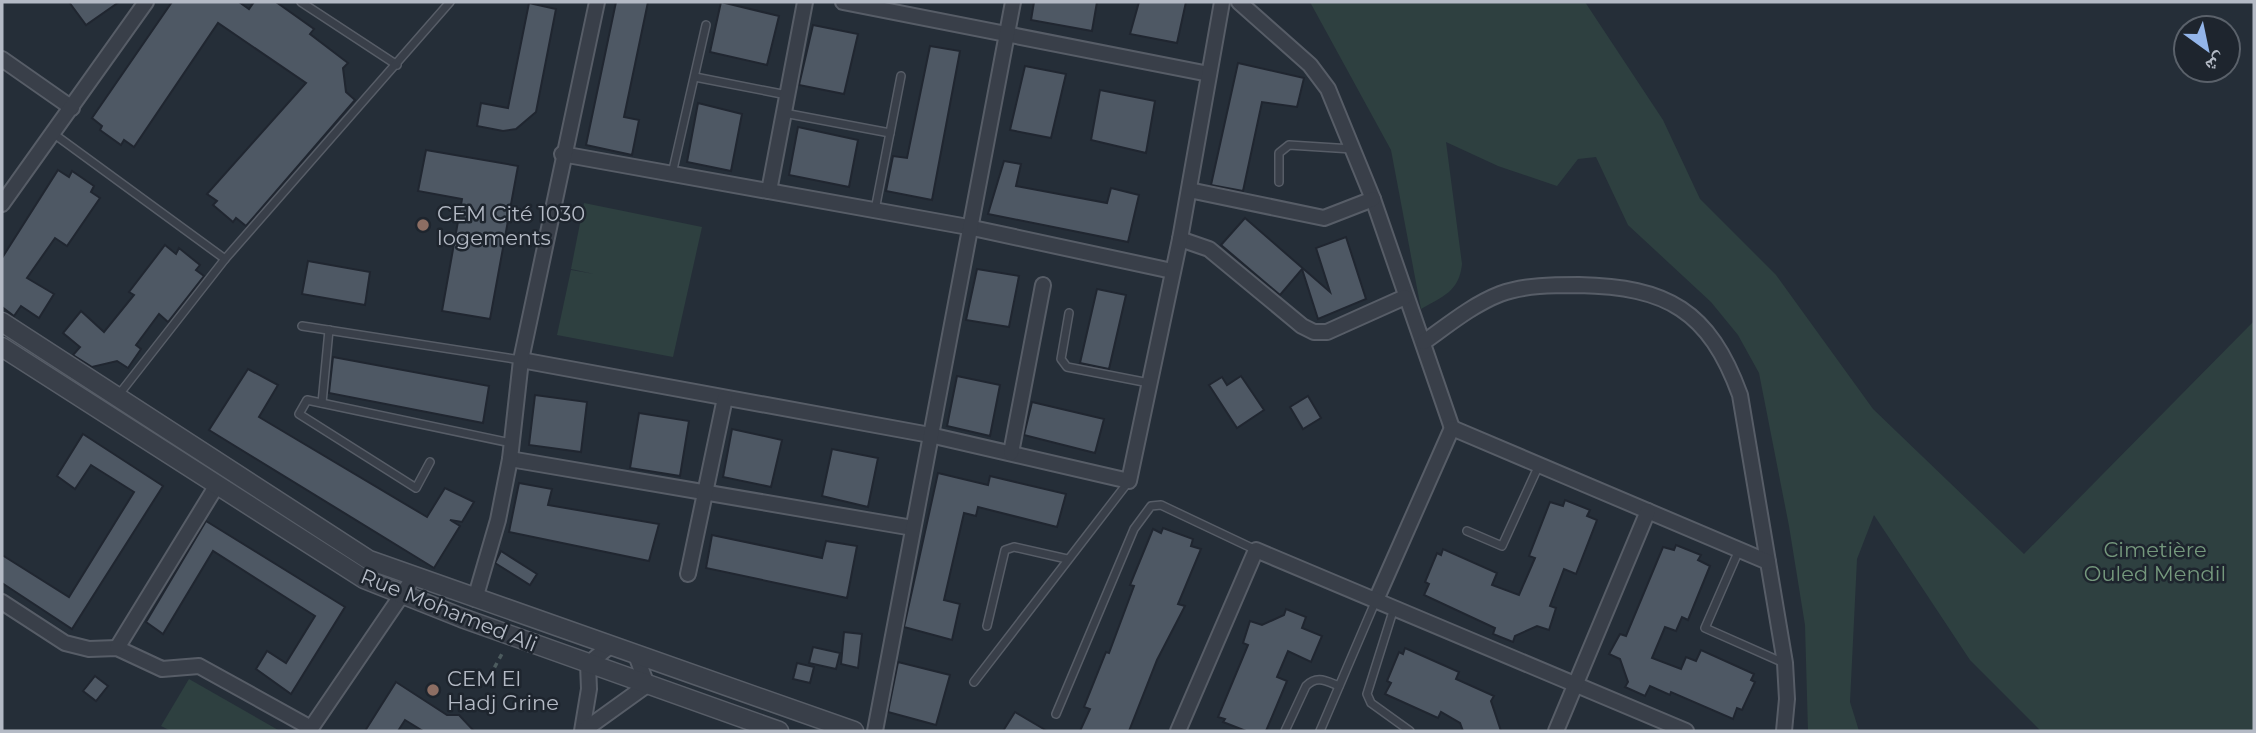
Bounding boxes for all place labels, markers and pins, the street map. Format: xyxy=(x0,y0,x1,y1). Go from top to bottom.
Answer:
place label: CEM Cité 1030 logements xyxy=(437,201,585,250)
marker: CEM Cité 1030 logements xyxy=(415,217,431,233)
place label: CEM El Hadj Grine xyxy=(447,666,559,715)
marker: CEM El Hadj Grine xyxy=(425,682,441,698)

